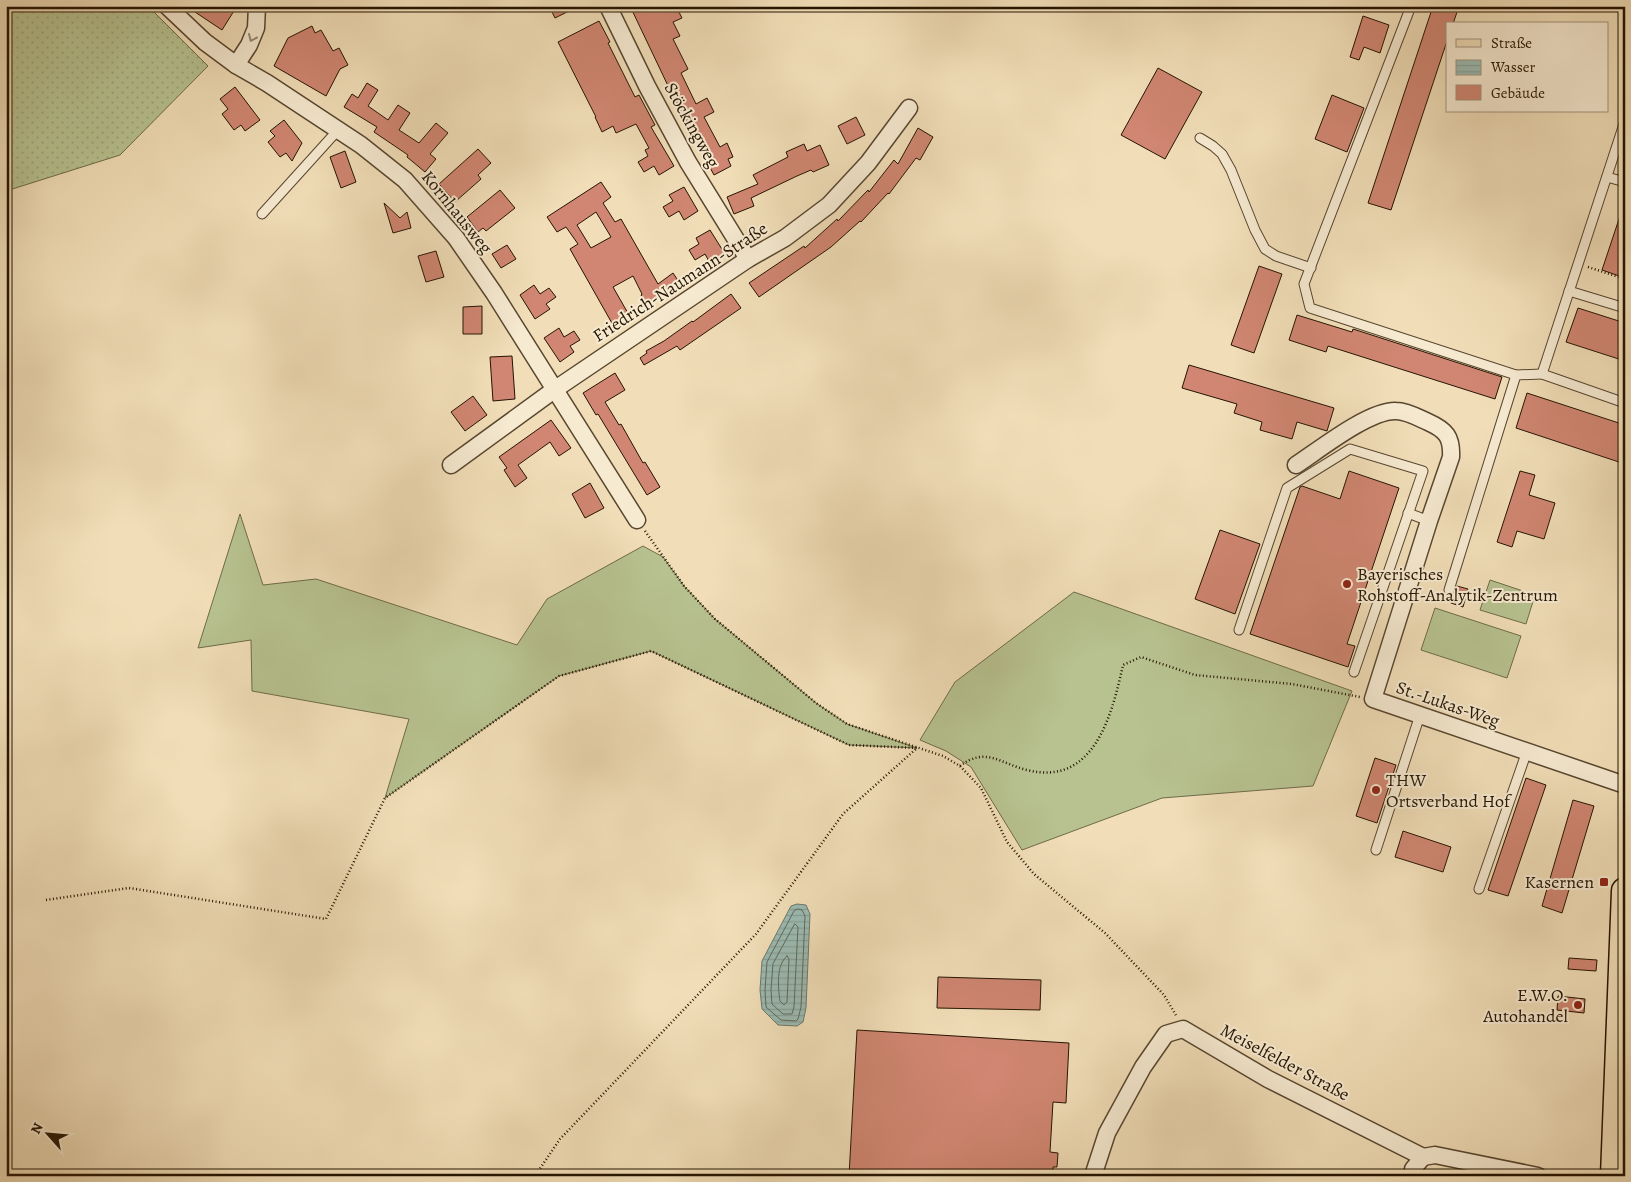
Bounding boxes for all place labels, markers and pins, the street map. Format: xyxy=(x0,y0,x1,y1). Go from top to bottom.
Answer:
place label: Bayerisches Rohstoff-Analytik-Zentrum xyxy=(1357,562,1558,607)
marker: Bayerisches Rohstoff-Analytik-Zentrum xyxy=(1341,578,1353,590)
place label: THW Ortsverband Hof xyxy=(1386,768,1513,813)
marker: THW Ortsverband Hof xyxy=(1370,784,1382,796)
place label: Kasernen xyxy=(1525,870,1594,894)
marker: Kasernen xyxy=(1598,876,1610,888)
place label: E.W.O. Autohandel xyxy=(1482,983,1569,1028)
marker: E.W.O. Autohandel xyxy=(1572,999,1584,1011)

